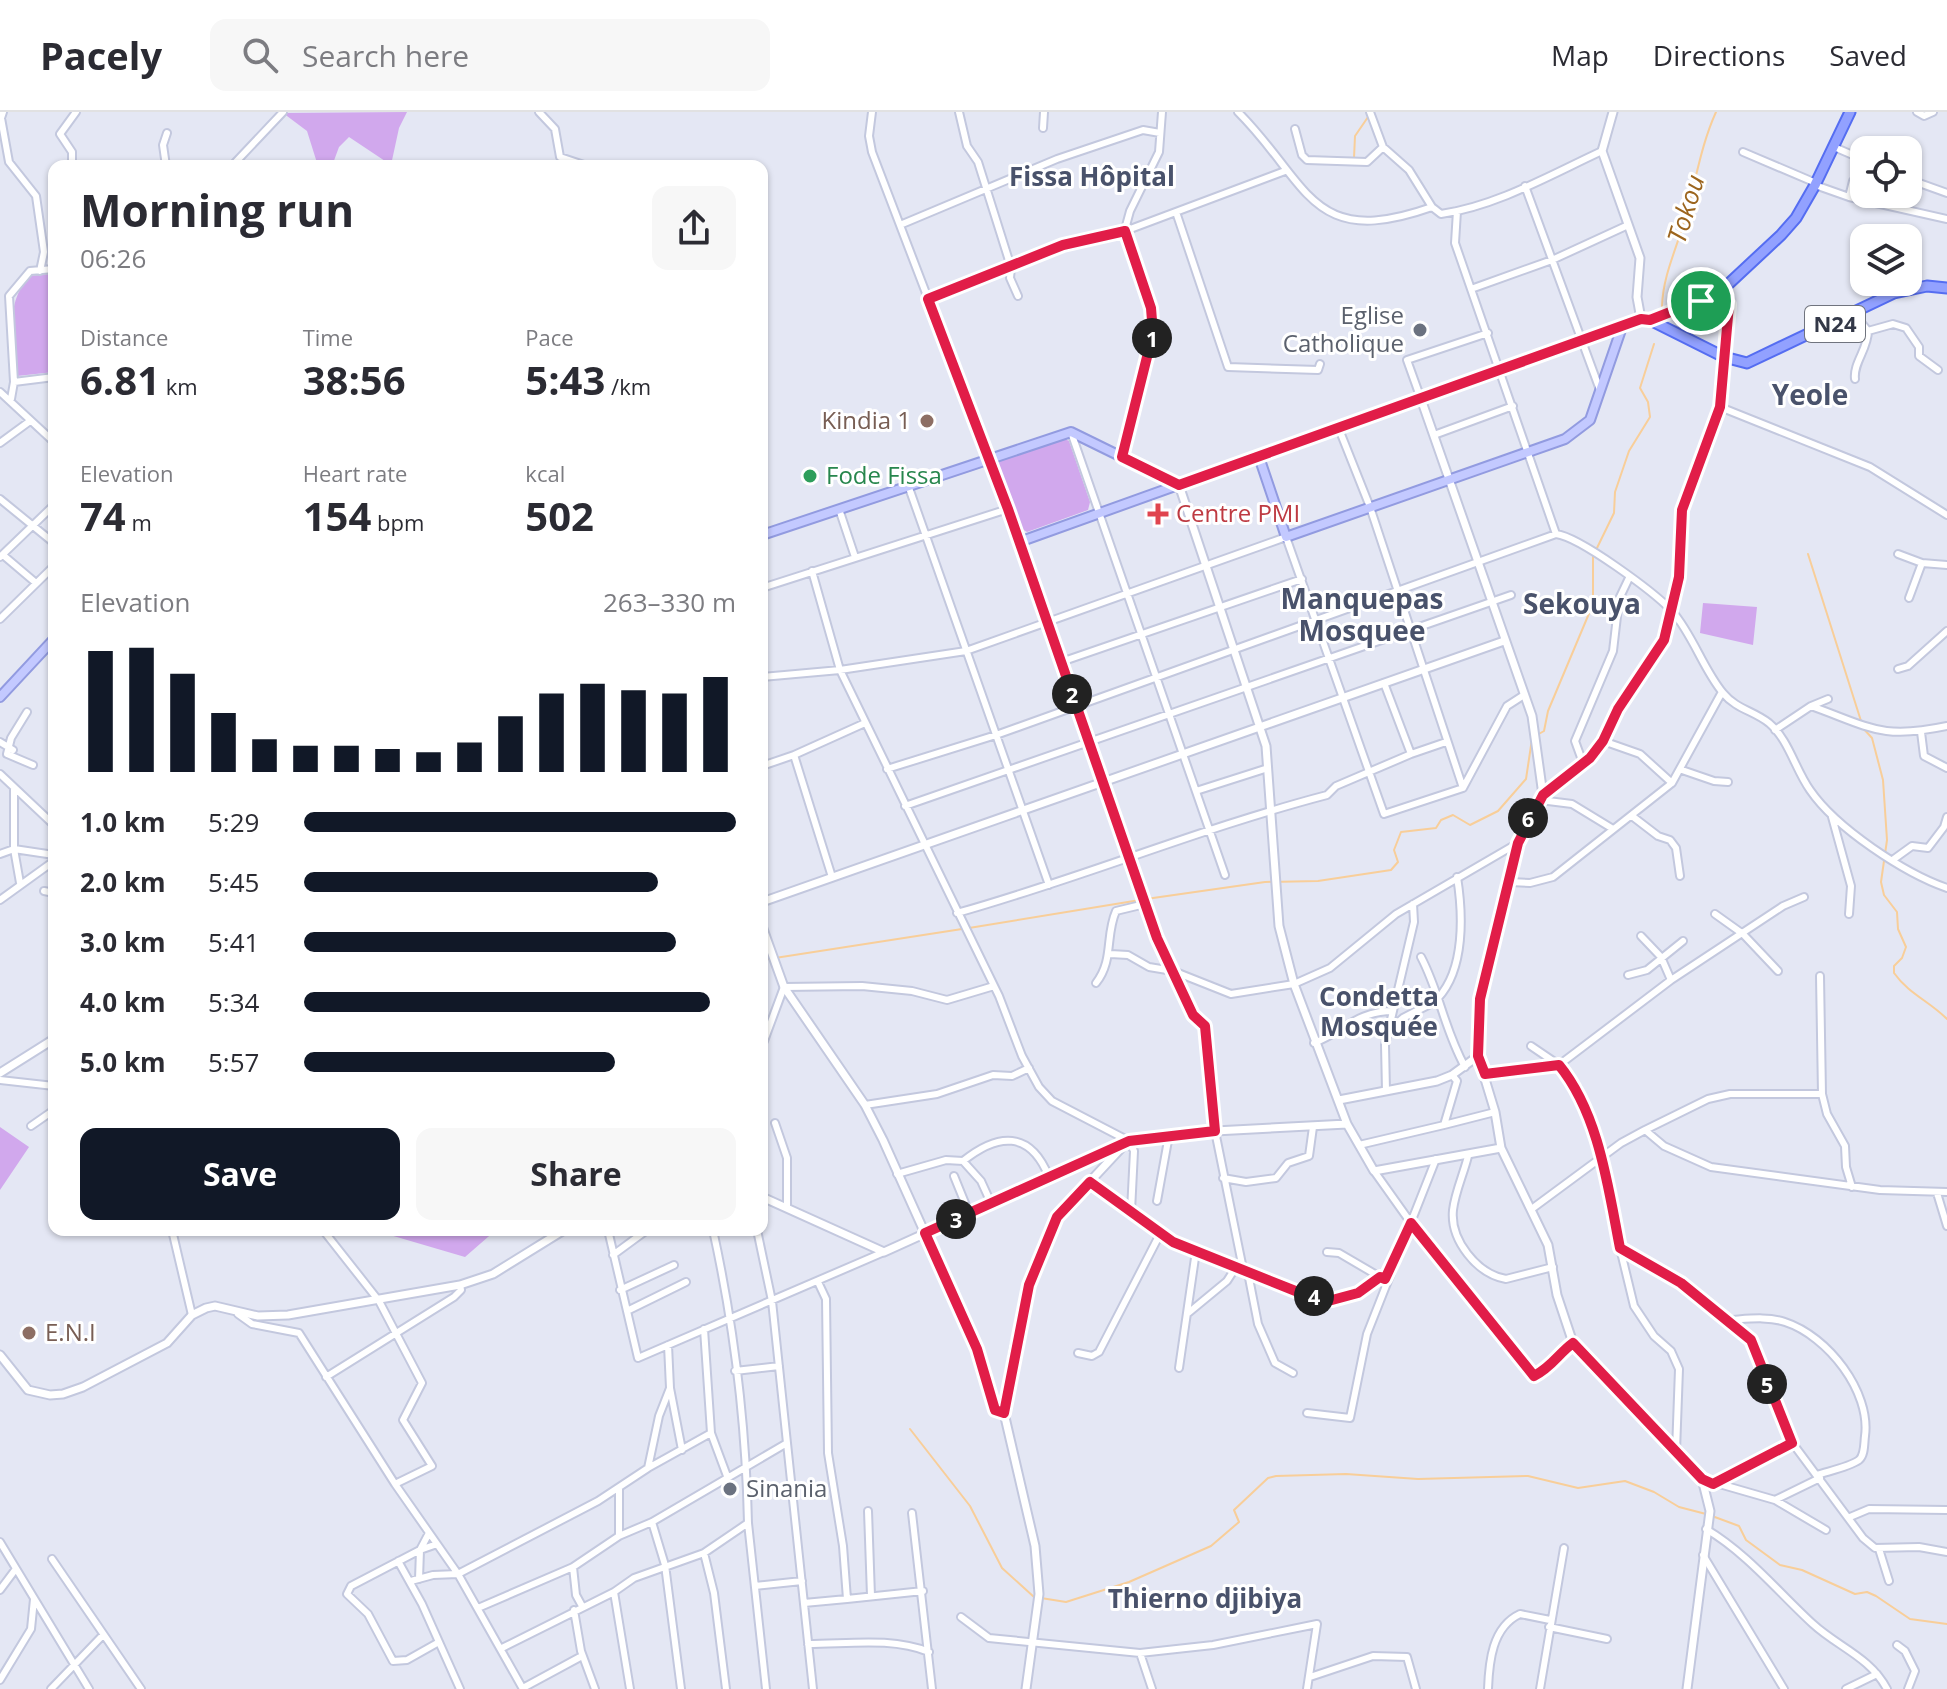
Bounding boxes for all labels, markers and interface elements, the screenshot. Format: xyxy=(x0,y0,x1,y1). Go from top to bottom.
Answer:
search box xyxy=(210,19,770,91)
text: Pacely xyxy=(40,29,162,81)
icon: search xyxy=(238,33,282,77)
text: Search here xyxy=(302,35,469,76)
text: Map xyxy=(1551,36,1609,74)
text: Directions xyxy=(1653,36,1785,74)
text: Saved xyxy=(1829,36,1907,74)
map controls xyxy=(1850,136,1922,296)
button: locate xyxy=(1850,136,1922,208)
district label: Fissa Hôpital xyxy=(1009,158,1175,194)
water label: Tokou xyxy=(1658,170,1712,247)
text: Morning run xyxy=(80,180,354,240)
button: share xyxy=(652,186,736,270)
button: layers xyxy=(1850,224,1922,296)
text: 06:26 xyxy=(80,240,146,276)
pin xyxy=(1667,267,1735,335)
icon: arrive xyxy=(1679,279,1723,323)
place label: Eglise Catholique xyxy=(1283,298,1404,359)
road number: N24 xyxy=(1805,306,1865,342)
pin: 1 xyxy=(1132,318,1172,358)
marker: Eglise Catholique xyxy=(1411,321,1429,339)
text: Distance xyxy=(80,322,168,352)
text: Time xyxy=(303,322,353,352)
text: Pace xyxy=(525,322,574,352)
text: 1 xyxy=(1146,323,1158,353)
text: 6.81 xyxy=(80,352,160,407)
text: 38:56 xyxy=(303,352,406,407)
text: 5:43 xyxy=(525,352,605,407)
text: km xyxy=(160,371,198,401)
text: /km xyxy=(605,371,651,401)
district label: Yeole xyxy=(1772,375,1848,413)
place label: Kindia 1 xyxy=(821,403,911,436)
marker: Kindia 1 xyxy=(918,412,936,430)
text: Elevation xyxy=(80,458,173,488)
text: Heart rate xyxy=(303,458,407,488)
text: kcal xyxy=(525,458,565,488)
place label: Fode Fissa xyxy=(826,458,942,491)
marker: Fode Fissa xyxy=(801,467,819,485)
text: 74 xyxy=(80,488,126,543)
text: 154 xyxy=(303,488,371,543)
text: 502 xyxy=(525,488,594,543)
place label: Centre PMI xyxy=(1176,496,1300,529)
marker: Centre PMI xyxy=(1147,503,1169,525)
text: m xyxy=(126,507,152,537)
text: bpm xyxy=(371,507,424,537)
district label: Manquepas Mosquee xyxy=(1281,579,1443,649)
text: Elevation xyxy=(80,584,190,620)
text: 263–330 m xyxy=(603,584,736,620)
district label: Sekouya xyxy=(1523,584,1641,622)
pin: 2 xyxy=(1052,674,1092,714)
text: 2 xyxy=(1066,679,1078,709)
pin: 6 xyxy=(1508,798,1548,838)
text: 6 xyxy=(1522,803,1534,833)
text: 1.0 km xyxy=(80,804,166,840)
text: 5:29 xyxy=(208,804,259,840)
text: 2.0 km xyxy=(80,864,166,900)
text: 5:45 xyxy=(208,864,259,900)
text: 3.0 km xyxy=(80,924,166,960)
text: 5:41 xyxy=(208,924,259,960)
district label: Сondetta Mosquée xyxy=(1319,978,1439,1044)
text: 4.0 km xyxy=(80,984,166,1020)
text: 5:34 xyxy=(208,984,259,1020)
text: 5.0 km xyxy=(80,1044,166,1080)
text: 5:57 xyxy=(208,1044,259,1080)
button: Save xyxy=(80,1128,400,1220)
button: Share xyxy=(416,1128,736,1220)
pin: 3 xyxy=(936,1199,976,1239)
text: 3 xyxy=(950,1204,962,1234)
pin: 4 xyxy=(1294,1276,1334,1316)
text: 4 xyxy=(1308,1281,1320,1311)
place label: E.N.I xyxy=(45,1315,96,1348)
marker: E.N.I xyxy=(20,1324,38,1342)
pin: 5 xyxy=(1747,1364,1787,1404)
text: 5 xyxy=(1761,1369,1773,1399)
place label: Sinania xyxy=(746,1471,827,1504)
marker: Sinania xyxy=(721,1480,739,1498)
district label: Thierno djibiya xyxy=(1108,1580,1302,1616)

